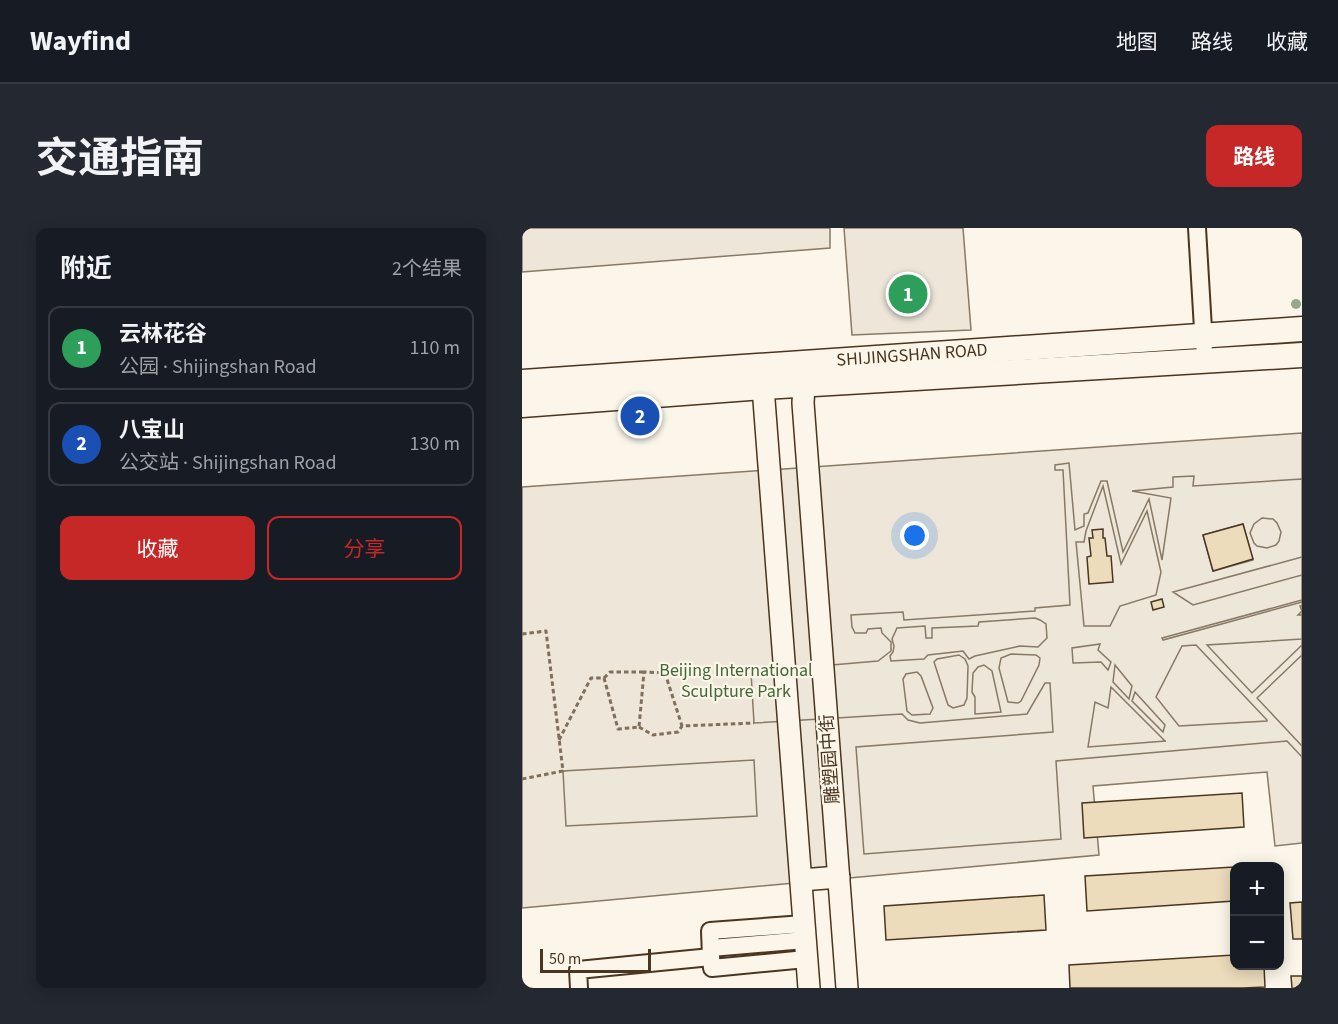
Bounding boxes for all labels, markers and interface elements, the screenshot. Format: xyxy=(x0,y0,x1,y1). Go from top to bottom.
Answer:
text: Wayfind xyxy=(30,21,131,61)
text: 地图 xyxy=(1116,27,1158,57)
text: 路线 xyxy=(1191,27,1233,57)
text: 收藏 xyxy=(1266,27,1308,57)
button: 路线 xyxy=(1206,125,1302,187)
text: 交通指南 xyxy=(36,129,204,189)
text: 附近 xyxy=(60,250,112,287)
text: 2个结果 xyxy=(392,255,462,283)
pin: 1 xyxy=(888,272,928,316)
text: 云林花谷 xyxy=(119,318,207,350)
text: 1 xyxy=(76,334,87,362)
text: 110 m xyxy=(410,334,460,362)
street label: SHIJINGSHAN ROAD xyxy=(836,337,988,373)
text: 公园 · Shijingshan Road xyxy=(119,353,317,381)
pin: 2 xyxy=(620,394,660,438)
text: 八宝山 xyxy=(119,414,185,446)
text: 2 xyxy=(76,430,87,458)
text: 130 m xyxy=(410,430,460,458)
text: 公交站 · Shijingshan Road xyxy=(119,449,337,477)
button: 收藏 xyxy=(60,516,255,580)
button: 分享 xyxy=(267,516,462,580)
your location xyxy=(900,521,929,550)
park label: Beijing International Sculpture Park xyxy=(659,658,813,704)
street label: 雕塑园中街 xyxy=(814,713,846,805)
map controls xyxy=(1230,862,1284,970)
button: + xyxy=(1230,862,1284,916)
button: − xyxy=(1230,916,1284,970)
scale bar xyxy=(540,946,651,974)
text: 50 m xyxy=(549,948,581,970)

